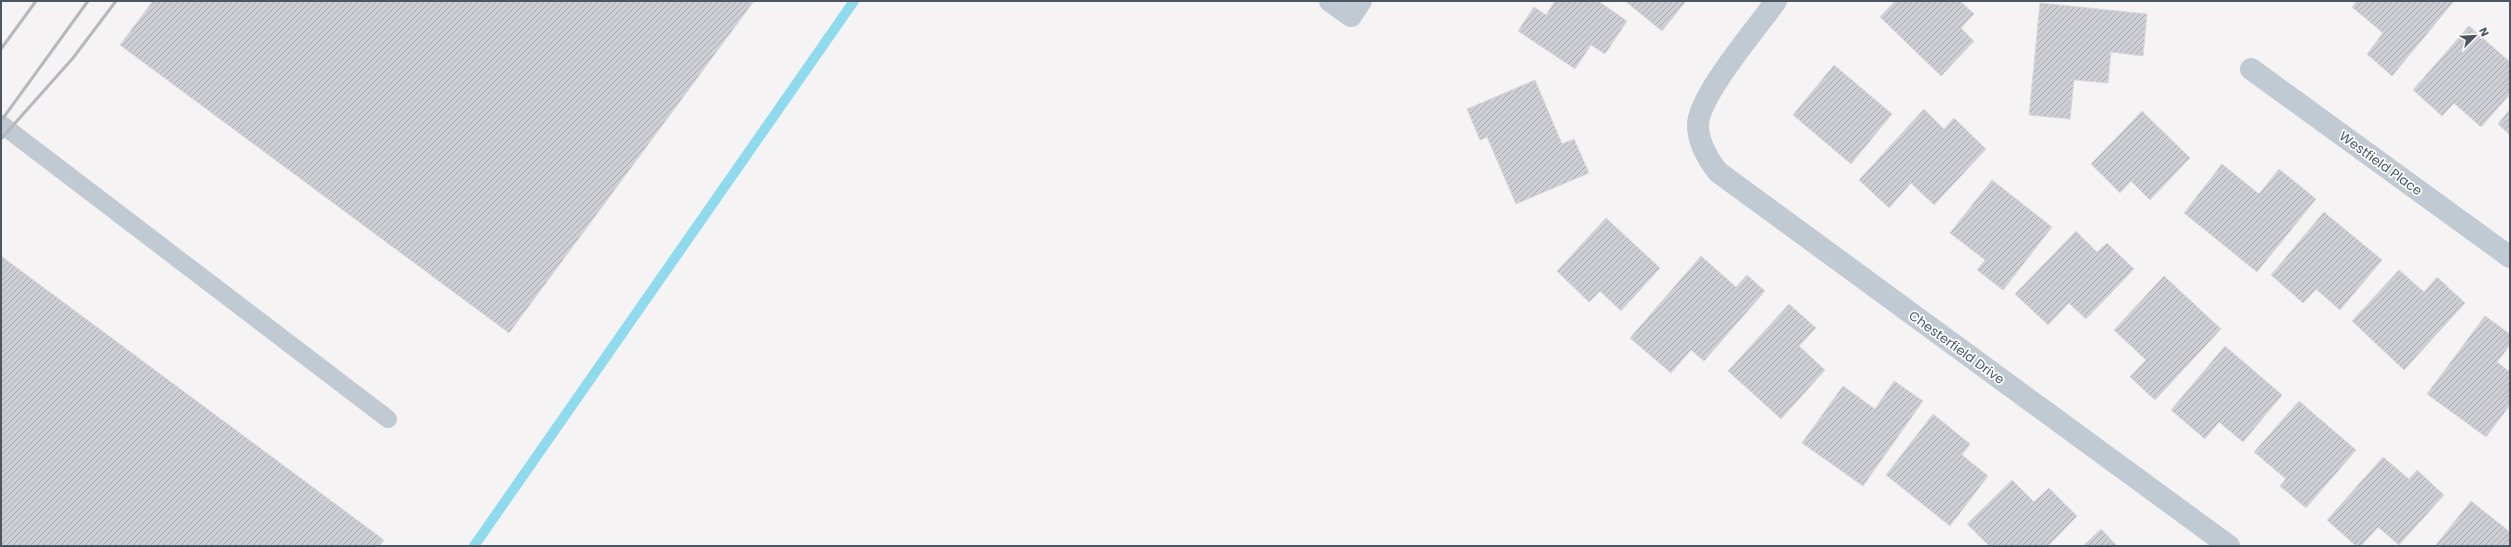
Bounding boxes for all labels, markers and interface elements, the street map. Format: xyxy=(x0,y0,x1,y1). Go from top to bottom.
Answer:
north arrow xyxy=(2455,16,2495,56)
text: N xyxy=(2475,25,2493,39)
street label: Westfield Place xyxy=(2335,127,2426,200)
street label: Chesterfield Drive xyxy=(1905,306,2009,389)

